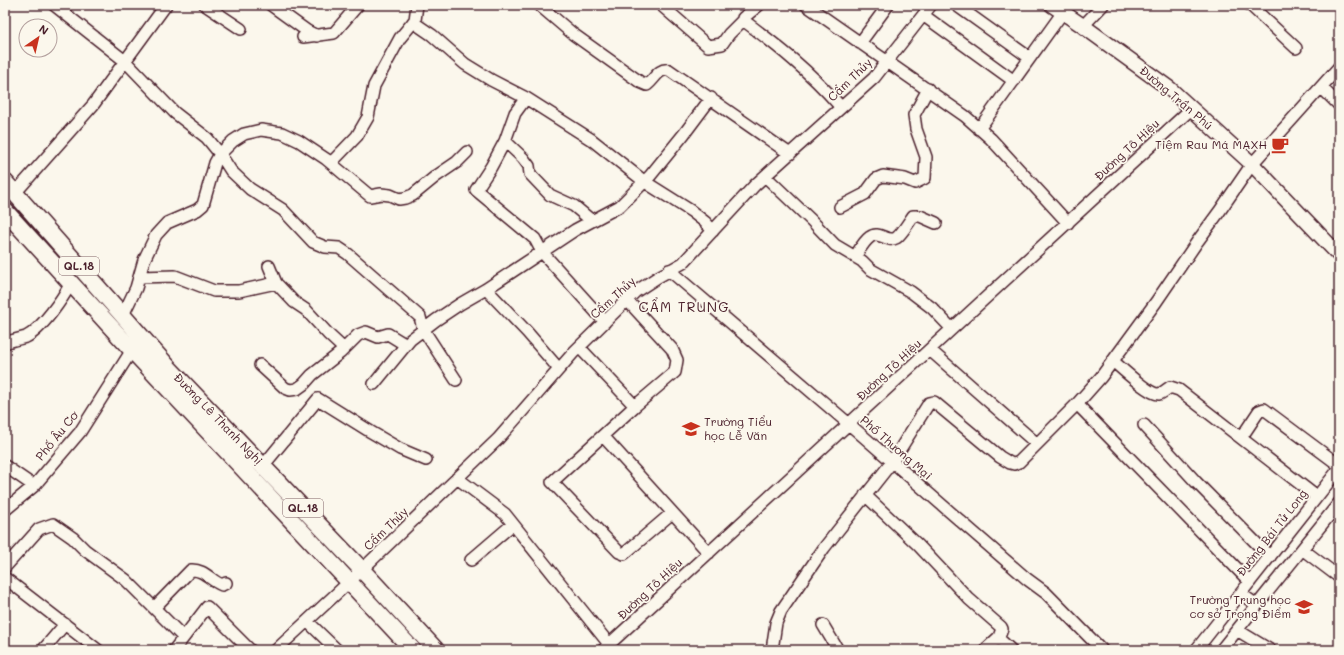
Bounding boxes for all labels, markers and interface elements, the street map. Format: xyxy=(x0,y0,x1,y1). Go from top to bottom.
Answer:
north arrow xyxy=(18,18,58,58)
text: N xyxy=(36,21,52,38)
street label: Cẩm Thủy xyxy=(824,54,875,104)
street label: Đường Trần Phú xyxy=(1137,62,1217,133)
street label: Đường Tô Hiệu xyxy=(1090,115,1162,184)
cafe icon: Tiệm Rau Má MAXH xyxy=(1270,135,1290,155)
place label: Tiệm Rau Má MAXH xyxy=(1155,136,1267,152)
road number: QL.18 xyxy=(59,257,99,275)
street label: Cẩm Thủy xyxy=(586,273,638,322)
district label: CẨM TRUNG xyxy=(638,297,730,316)
street label: Đường Tô Hiệu xyxy=(852,335,924,404)
street label: Đường Lê Thanh Nghị xyxy=(171,369,267,468)
street label: Phố Âu Cơ xyxy=(31,407,82,463)
street label: Phố Thương Mại xyxy=(857,412,936,483)
place label: Trường Tiểu học Lễ Văn xyxy=(704,413,772,443)
school or university icon: Trường Tiểu học Lễ Văn xyxy=(681,419,701,439)
street label: Đường Bái Tử Long xyxy=(1232,486,1310,579)
road number: QL.18 xyxy=(283,499,323,517)
street label: Cẩm Thủy xyxy=(360,503,411,553)
street label: Đường Tô Hiệu xyxy=(613,554,685,623)
place label: Trường Trung học cơ sở Trọng Điểm xyxy=(1190,591,1291,621)
school or university icon: Trường Trung học cơ sở Trọng Điểm xyxy=(1294,597,1314,617)

